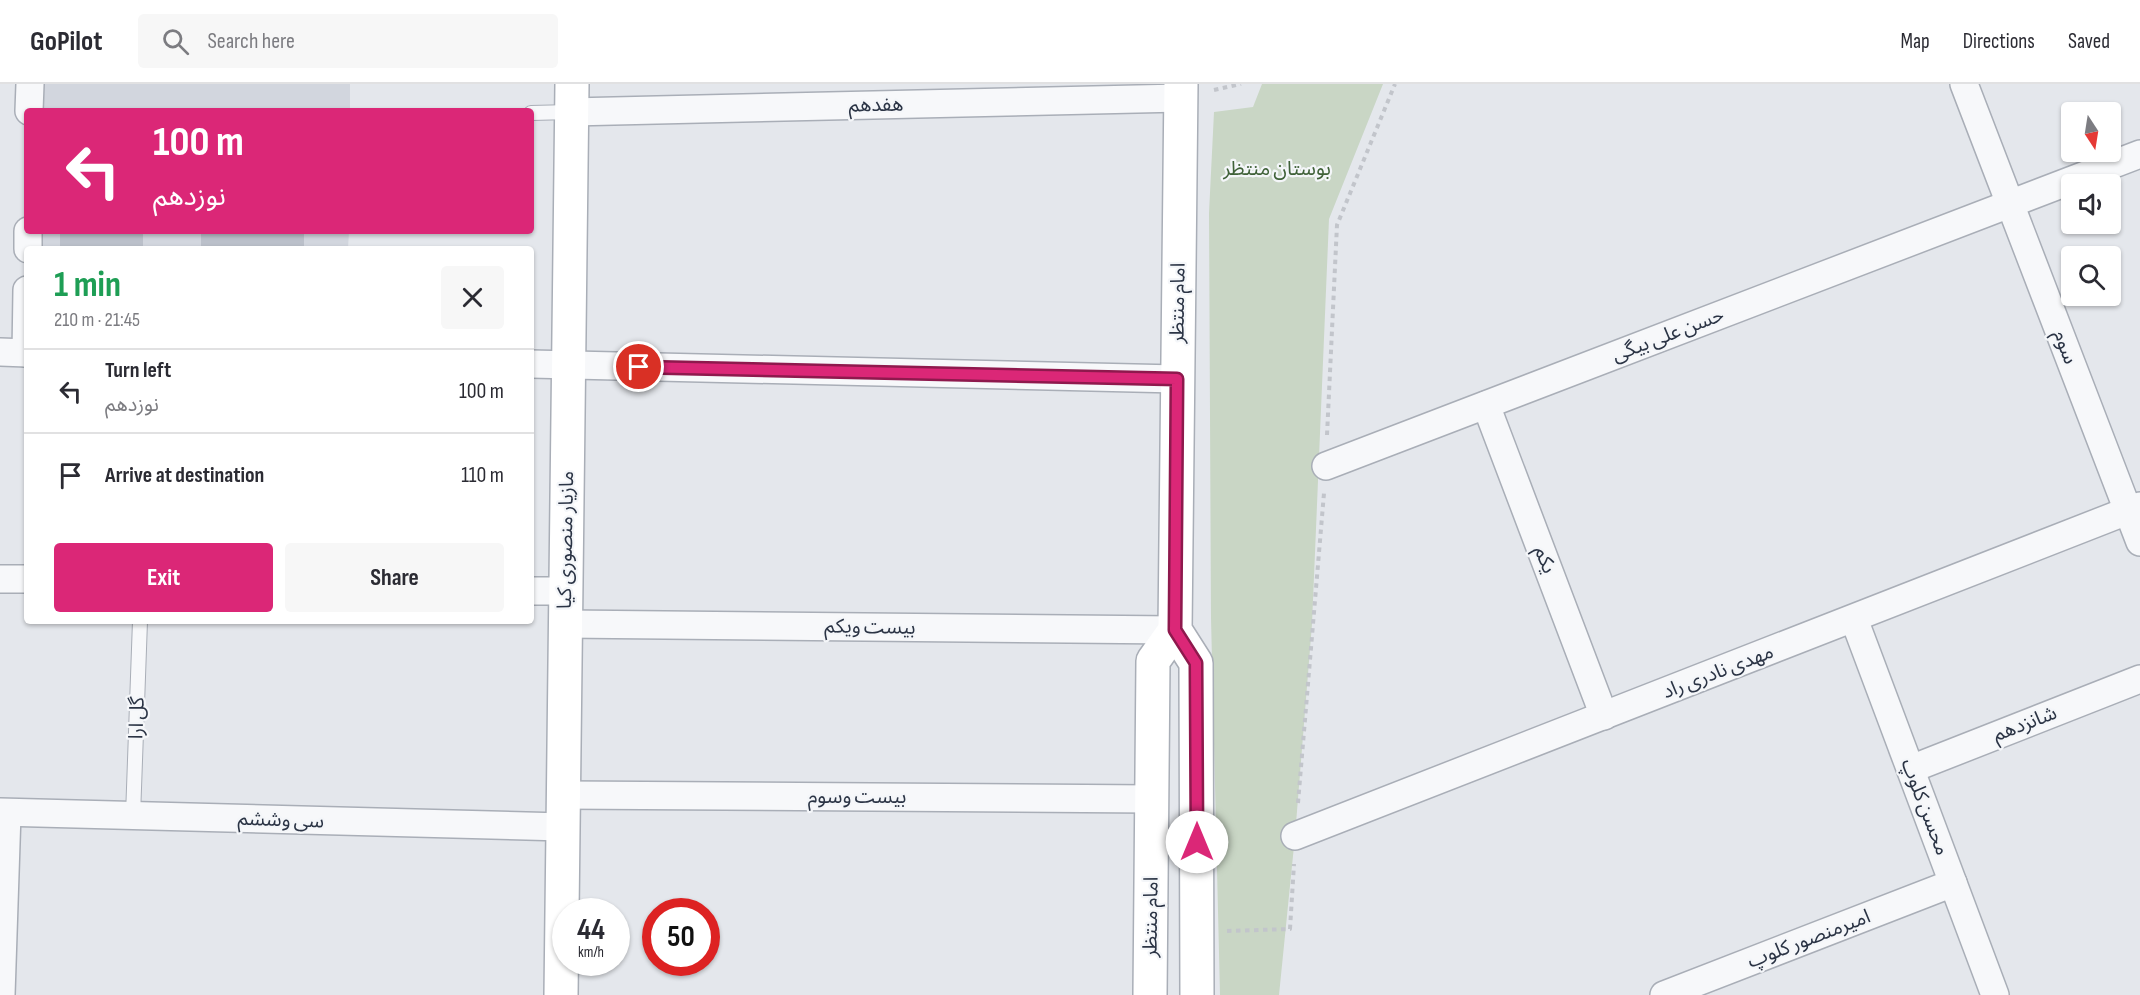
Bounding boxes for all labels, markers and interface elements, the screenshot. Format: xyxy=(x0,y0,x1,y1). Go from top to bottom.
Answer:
search box xyxy=(138,14,558,68)
text: GoPilot xyxy=(30,25,102,58)
icon: search xyxy=(159,25,192,58)
text: Search here xyxy=(207,28,295,55)
text: Map xyxy=(1900,29,1930,54)
text: Directions xyxy=(1963,29,2035,54)
text: Saved xyxy=(2068,29,2110,54)
street label: هفدهم xyxy=(848,93,904,119)
north arrow xyxy=(2061,102,2121,162)
map controls xyxy=(2061,102,2121,306)
text: 100 m xyxy=(153,117,244,168)
icon: left xyxy=(54,132,132,210)
park label: بوستان منتظر xyxy=(1222,157,1331,181)
button: sound xyxy=(2061,174,2121,234)
text: نوزدهم xyxy=(153,181,226,213)
button: search xyxy=(2061,246,2121,306)
street label: امام منتظر xyxy=(1165,262,1193,345)
text: 1 min xyxy=(54,264,121,307)
button: close xyxy=(441,266,504,329)
street label: حسن علی بیگی xyxy=(1609,303,1727,367)
text: 210 m · 21:45 xyxy=(54,308,140,332)
street label: سوم xyxy=(2046,326,2082,368)
pin xyxy=(613,341,664,392)
icon: arrive xyxy=(622,350,655,383)
text: Turn left xyxy=(105,357,171,384)
icon: left xyxy=(54,375,87,408)
text: 100 m xyxy=(459,378,504,405)
text: نوزدهم xyxy=(105,393,159,417)
icon: arrive xyxy=(54,459,87,492)
text: Arrive at destination xyxy=(105,462,264,489)
text: 110 m xyxy=(461,462,504,489)
street label: مازیار منصوری کیا xyxy=(553,471,579,609)
button: Exit xyxy=(54,543,273,612)
button: Share xyxy=(285,543,504,612)
street label: یکم xyxy=(1527,543,1561,578)
street label: بیست ویکم xyxy=(824,614,916,642)
street label: مهدی نادری راد xyxy=(1659,640,1777,704)
street label: گل ارا xyxy=(124,696,150,740)
street label: شانزدهم xyxy=(1990,701,2061,749)
street label: محسن کلوپ xyxy=(1895,755,1954,859)
street label: بیست وسوم xyxy=(808,785,906,811)
street label: سی وششم xyxy=(237,806,325,836)
position arrow xyxy=(1165,810,1229,874)
street label: امام منتظر xyxy=(1138,876,1166,959)
speed limit sign: 50 xyxy=(642,898,720,976)
street label: امیرمنصور کلوپ xyxy=(1744,905,1874,974)
text: 44 xyxy=(577,912,605,948)
text: km/h xyxy=(578,943,604,962)

